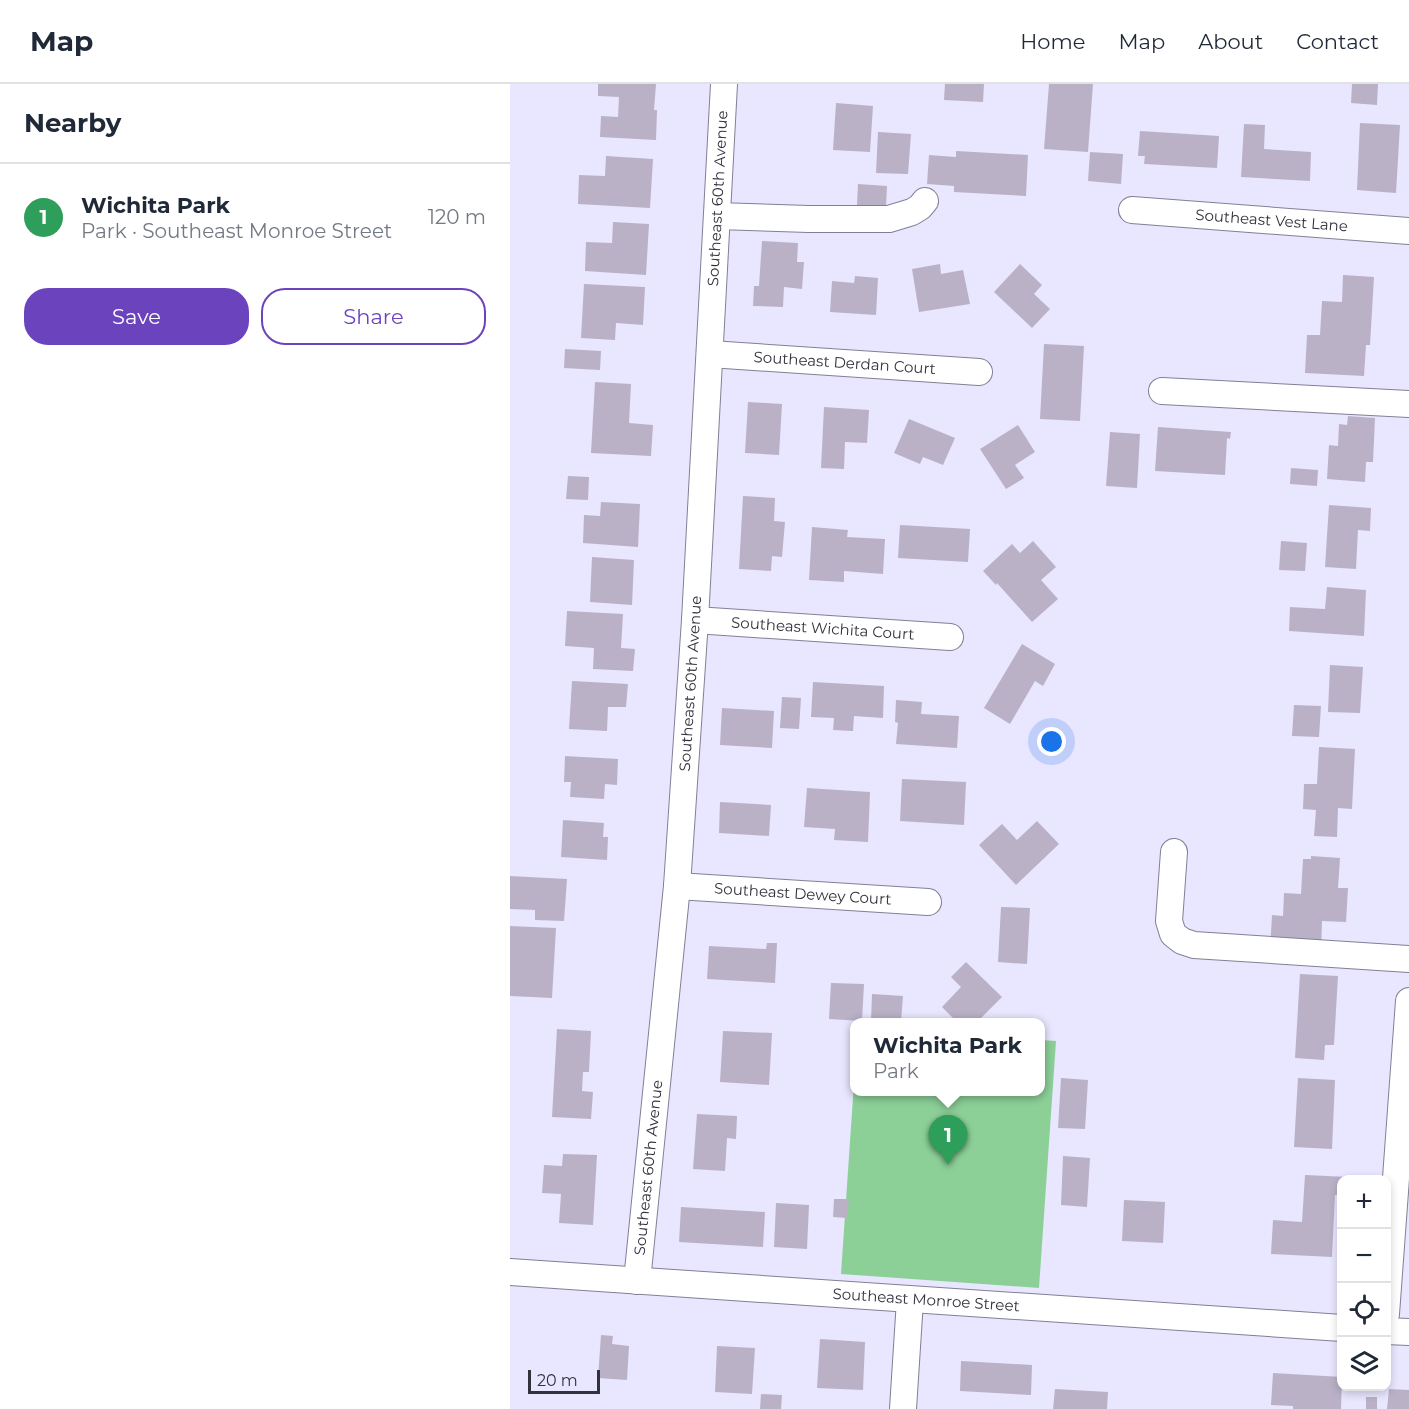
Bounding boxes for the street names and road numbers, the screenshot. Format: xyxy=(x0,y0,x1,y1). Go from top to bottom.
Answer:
street label: Southeast 60th Avenue xyxy=(703,110,732,287)
street label: Southeast Vest Lane xyxy=(1195,205,1349,235)
street label: Southeast Derdan Court xyxy=(753,347,936,378)
street label: Southeast 60th Avenue xyxy=(675,595,705,772)
street label: Southeast Wichita Court xyxy=(731,612,915,644)
street label: Southeast Dewey Court xyxy=(714,878,892,909)
street label: Southeast 60th Avenue xyxy=(630,1079,666,1256)
street label: Southeast Monroe Street xyxy=(832,1284,1020,1315)

